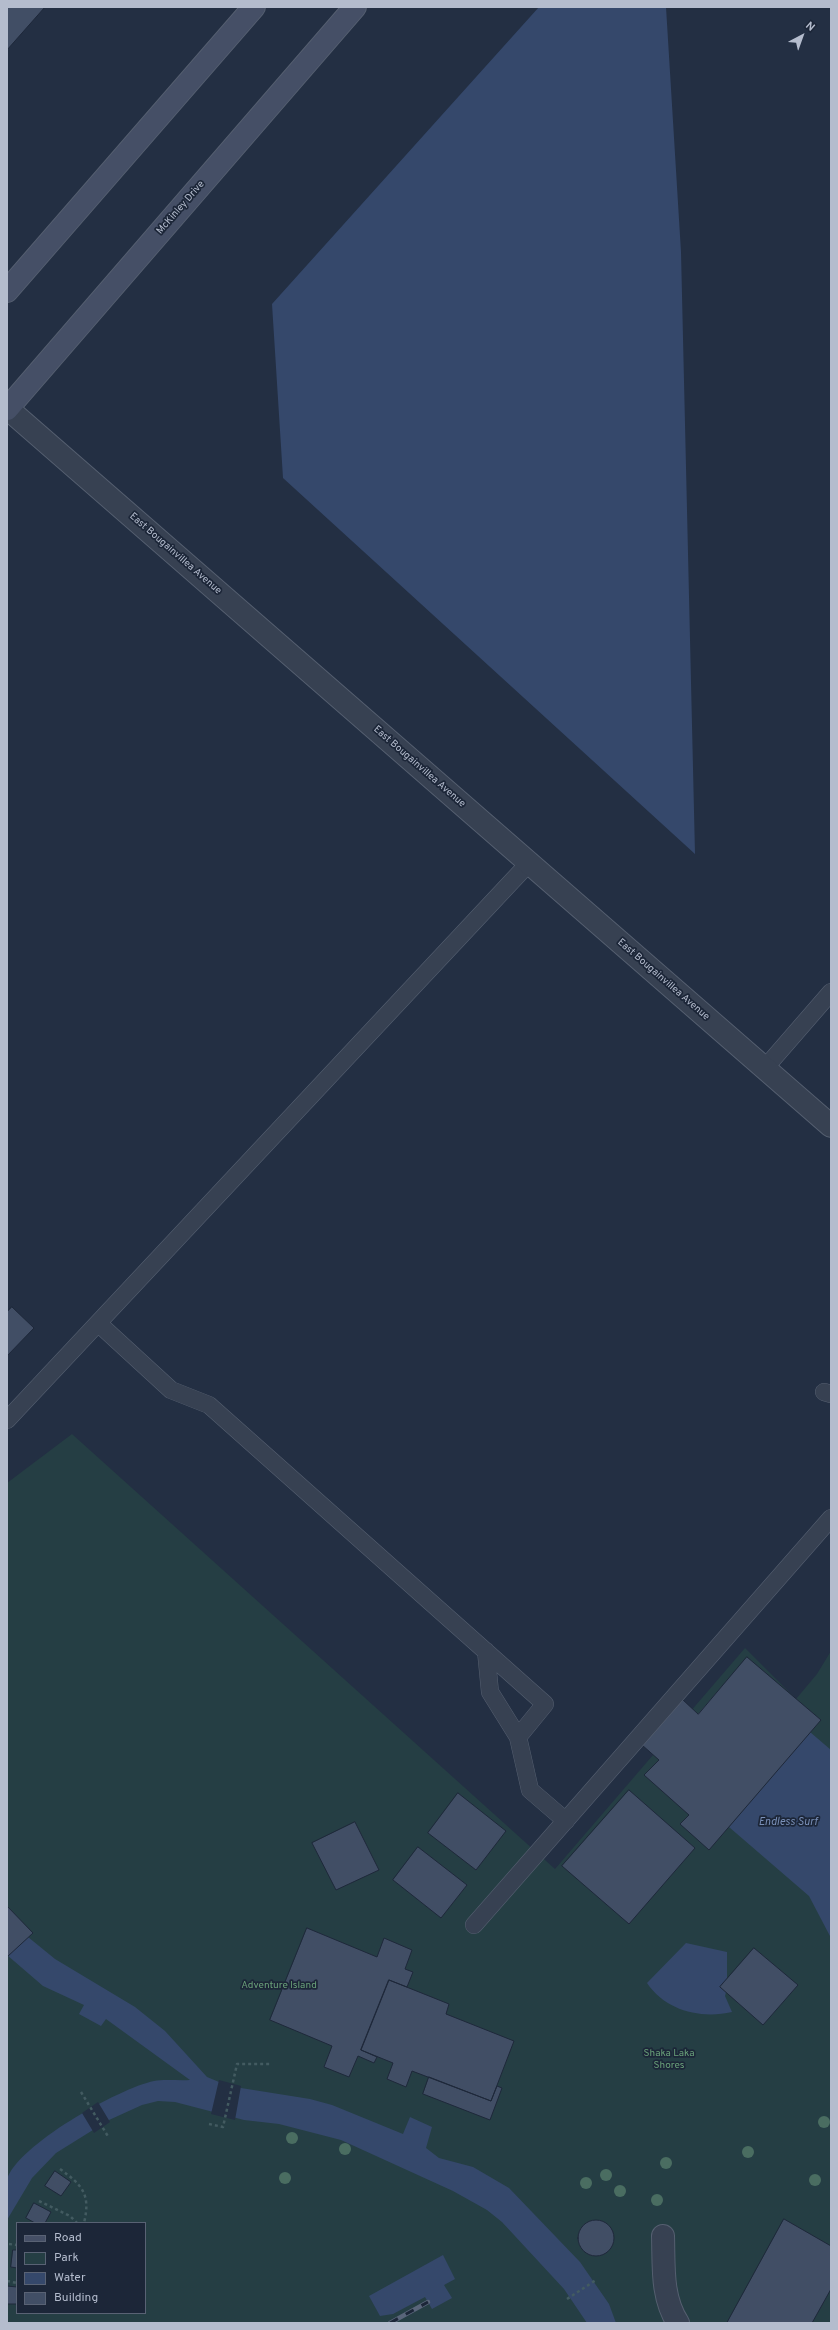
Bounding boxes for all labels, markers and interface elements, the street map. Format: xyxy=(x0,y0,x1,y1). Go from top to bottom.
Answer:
north arrow xyxy=(782,16,822,56)
text: N xyxy=(802,19,817,35)
street label: McKinley Drive xyxy=(155,179,207,237)
street label: East Bougainvillea Avenue xyxy=(126,511,224,597)
street label: East Bougainvillea Avenue xyxy=(370,724,468,810)
street label: East Bougainvillea Avenue xyxy=(614,937,712,1023)
water label: Endless Surf xyxy=(758,1816,818,1830)
park label: Adventure Island xyxy=(241,1980,317,1992)
park label: Shaka Laka Shores xyxy=(644,2048,694,2072)
legend xyxy=(16,2222,146,2314)
text: Road xyxy=(54,2230,82,2246)
text: Park xyxy=(54,2250,79,2266)
text: Water xyxy=(54,2270,86,2286)
text: Building xyxy=(54,2290,98,2306)

